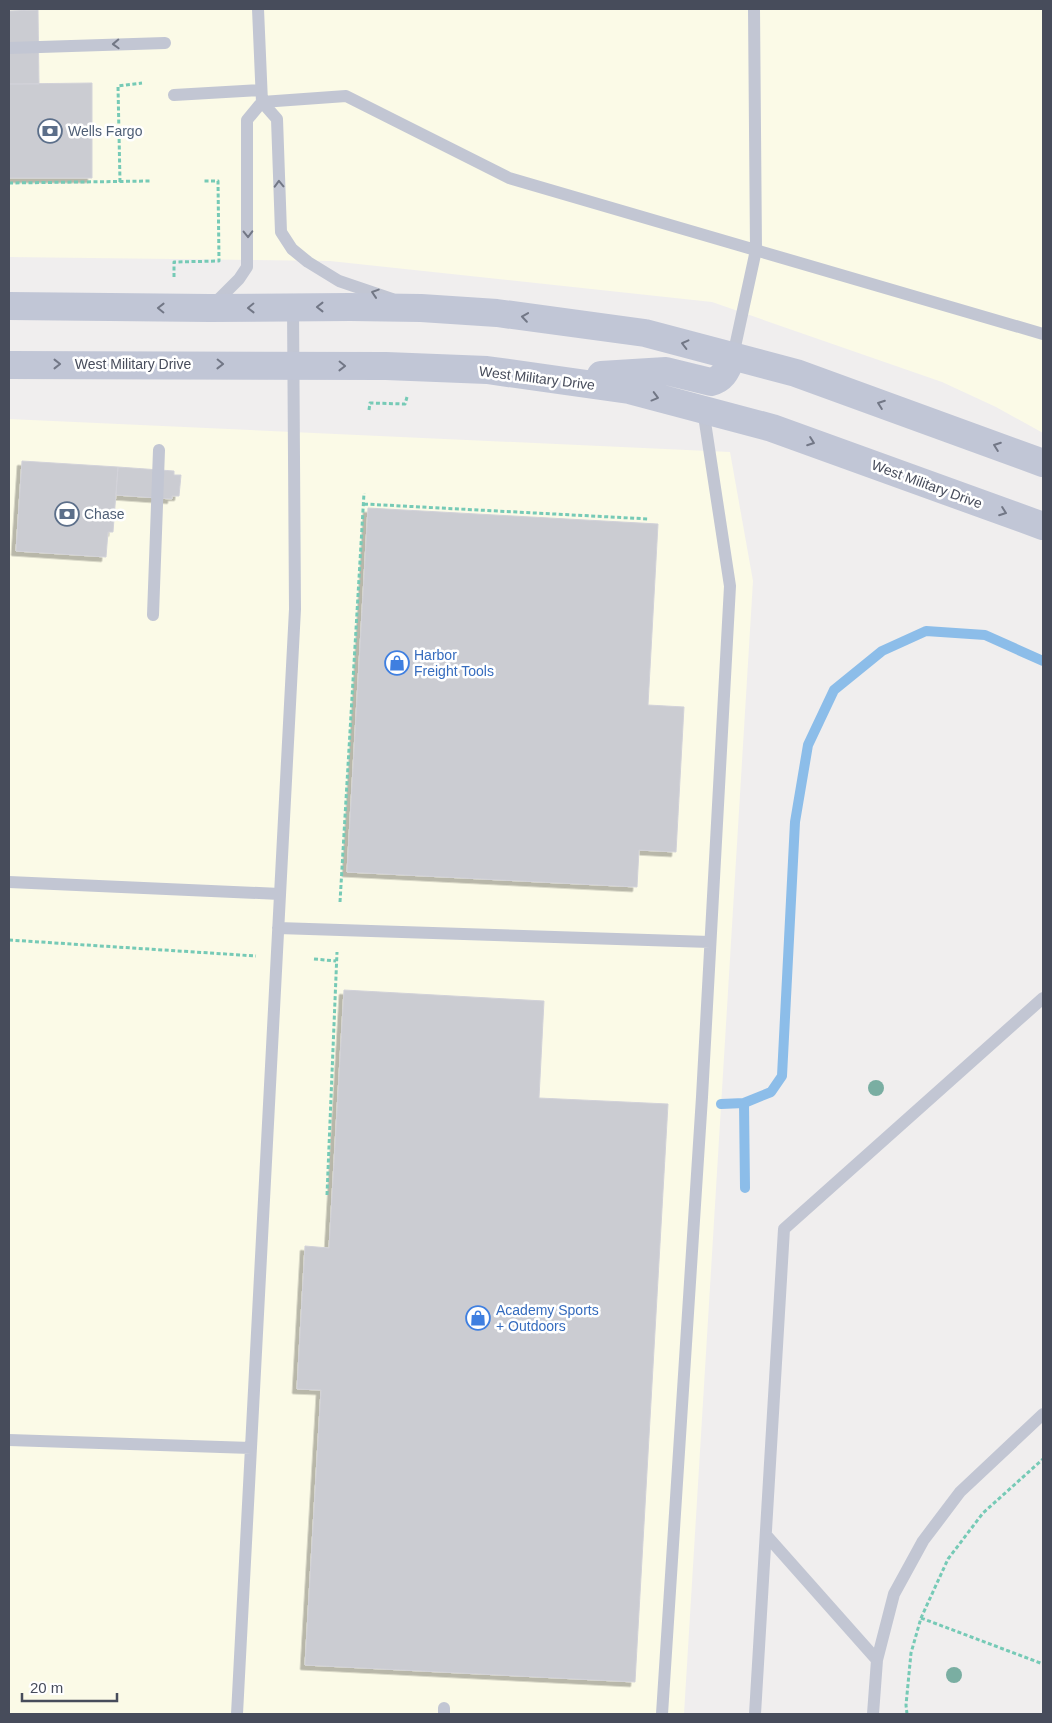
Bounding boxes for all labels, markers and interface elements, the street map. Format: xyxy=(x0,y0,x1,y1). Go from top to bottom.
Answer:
one-way arrow xyxy=(112,39,120,50)
bank icon: Wells Fargo xyxy=(37,118,63,144)
place label: Wells Fargo xyxy=(68,123,143,139)
one-way arrow xyxy=(274,180,285,188)
one-way arrow xyxy=(243,230,254,238)
one-way arrow xyxy=(371,288,379,298)
one-way arrow xyxy=(315,302,323,312)
one-way arrow xyxy=(157,303,164,313)
one-way arrow xyxy=(247,303,255,313)
one-way arrow xyxy=(521,312,529,323)
one-way arrow xyxy=(682,339,690,349)
street label: West Military Drive xyxy=(75,356,191,372)
one-way arrow xyxy=(54,359,62,369)
one-way arrow xyxy=(216,359,224,369)
one-way arrow xyxy=(338,360,346,371)
street label: West Military Drive xyxy=(478,363,596,393)
one-way arrow xyxy=(650,391,659,402)
one-way arrow xyxy=(877,400,886,410)
one-way arrow xyxy=(806,436,814,446)
one-way arrow xyxy=(994,442,1002,452)
street label: West Military Drive xyxy=(870,457,985,511)
bank icon: Chase xyxy=(54,501,80,527)
place label: Chase xyxy=(84,506,125,522)
one-way arrow xyxy=(998,506,1007,516)
place label: Harbor Freight Tools xyxy=(414,647,494,679)
shop icon: Harbor Freight Tools xyxy=(384,650,410,676)
place label: Academy Sports + Outdoors xyxy=(496,1302,599,1334)
shop icon: Academy Sports + Outdoors xyxy=(465,1305,491,1331)
scale bar xyxy=(22,1670,118,1702)
text: 20 m xyxy=(30,1679,63,1696)

